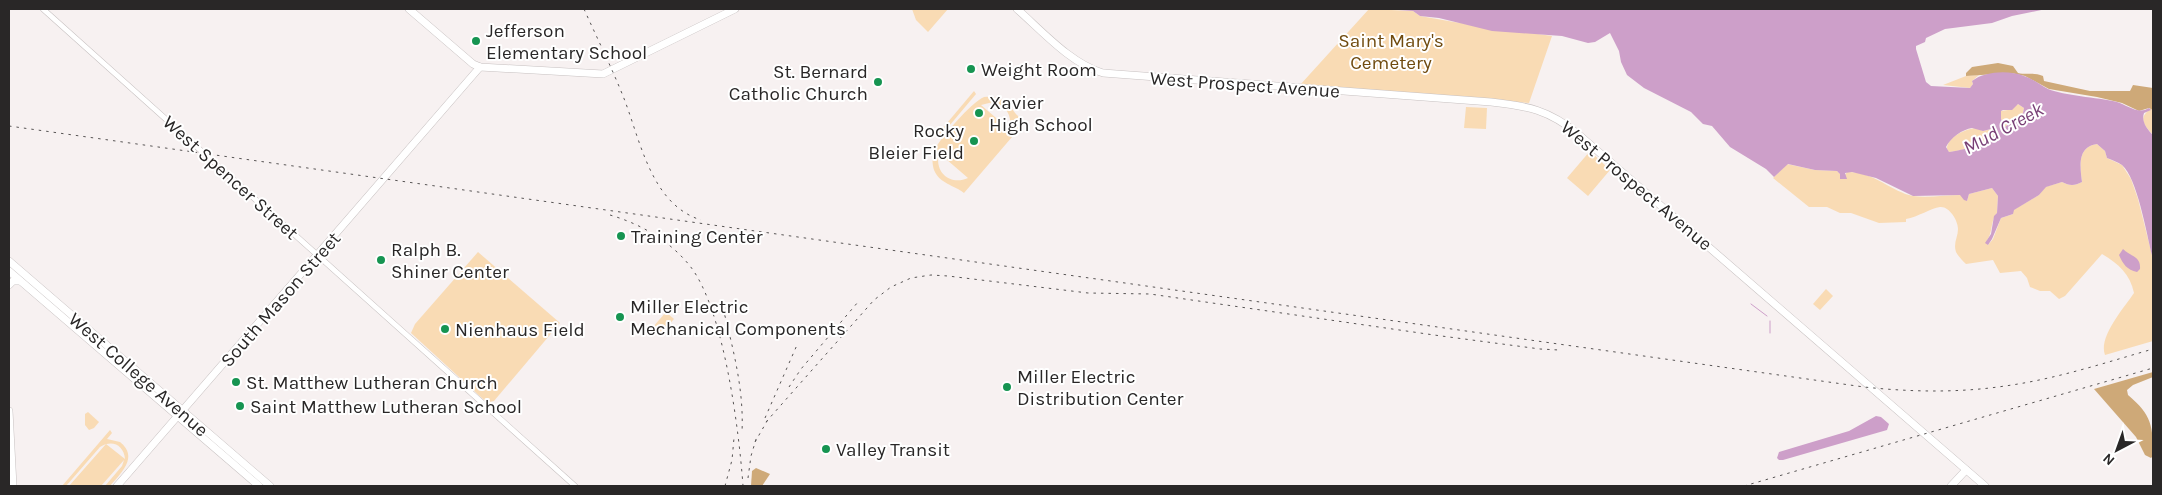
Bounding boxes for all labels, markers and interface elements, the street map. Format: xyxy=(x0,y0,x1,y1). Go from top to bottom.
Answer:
place label: Jefferson Elementary School xyxy=(486,20,647,64)
park label: Saint Mary's Cemetery xyxy=(1338,30,1444,74)
marker: Jefferson Elementary School xyxy=(470,35,482,47)
place label: Weight Room xyxy=(981,59,1097,81)
place label: St. Bernard Catholic Church xyxy=(729,61,868,105)
marker: Weight Room xyxy=(965,63,977,75)
street label: West Prospect Avenue xyxy=(1149,67,1341,103)
marker: St. Bernard Catholic Church xyxy=(872,76,884,88)
place label: Xavier High School xyxy=(989,92,1093,136)
water label: Mud Creek xyxy=(1959,97,2048,159)
marker: Xavier High School xyxy=(973,107,985,119)
street label: West Spencer Street xyxy=(158,111,303,244)
street label: West Prospect Avenue xyxy=(1556,116,1716,255)
place label: Rocky Bleier Field xyxy=(868,120,964,164)
marker: Rocky Bleier Field xyxy=(968,135,980,147)
place label: Training Center xyxy=(631,226,763,248)
street label: South Mason Street xyxy=(216,228,345,372)
marker: Training Center xyxy=(615,230,627,242)
place label: Ralph B. Shiner Center xyxy=(391,239,509,283)
marker: Ralph B. Shiner Center xyxy=(375,254,387,266)
place label: Miller Electric Mechanical Components xyxy=(630,296,846,340)
street label: West College Avenue xyxy=(64,308,213,441)
marker: Miller Electric Mechanical Components xyxy=(614,311,626,323)
place label: Nienhaus Field xyxy=(455,319,585,341)
marker: Nienhaus Field xyxy=(439,323,451,335)
place label: Miller Electric Distribution Center xyxy=(1017,366,1184,410)
place label: St. Matthew Lutheran Church xyxy=(246,372,498,394)
marker: St. Matthew Lutheran Church xyxy=(230,376,242,388)
marker: Miller Electric Distribution Center xyxy=(1001,381,1013,393)
place label: Saint Matthew Lutheran School xyxy=(250,396,522,418)
marker: Saint Matthew Lutheran School xyxy=(234,400,246,412)
north arrow xyxy=(2092,425,2142,475)
place label: Valley Transit xyxy=(836,439,950,461)
marker: Valley Transit xyxy=(820,443,832,455)
text: N xyxy=(2099,450,2118,469)

